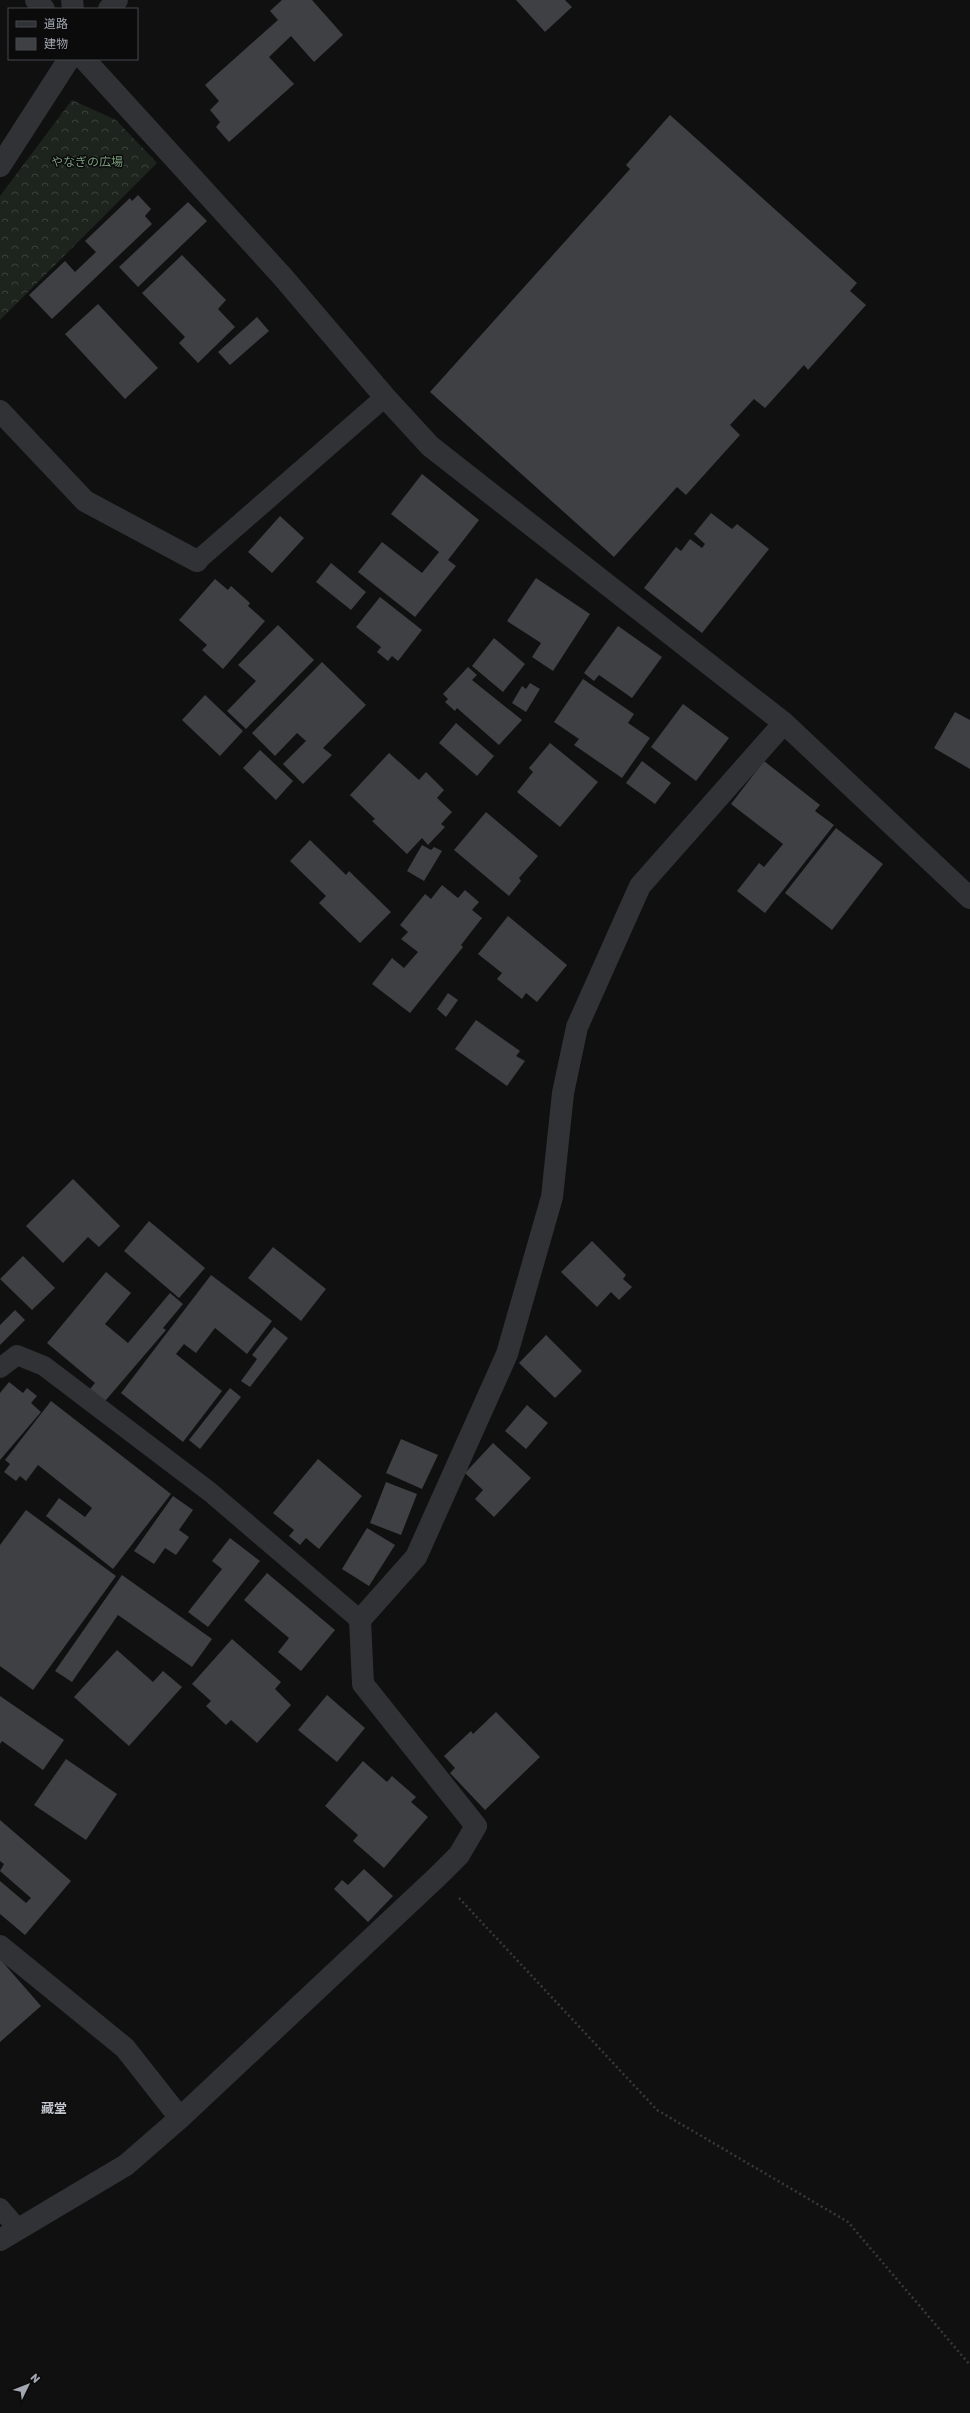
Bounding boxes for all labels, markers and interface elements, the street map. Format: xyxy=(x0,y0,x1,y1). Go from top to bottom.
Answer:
legend xyxy=(8,8,138,60)
text: 道路 xyxy=(44,17,68,31)
text: 建物 xyxy=(44,37,68,51)
park label: やなぎの広場 xyxy=(51,155,123,169)
district label: 藏堂 xyxy=(41,2101,67,2116)
north arrow xyxy=(8,2365,48,2405)
text: N xyxy=(27,2371,42,2386)

